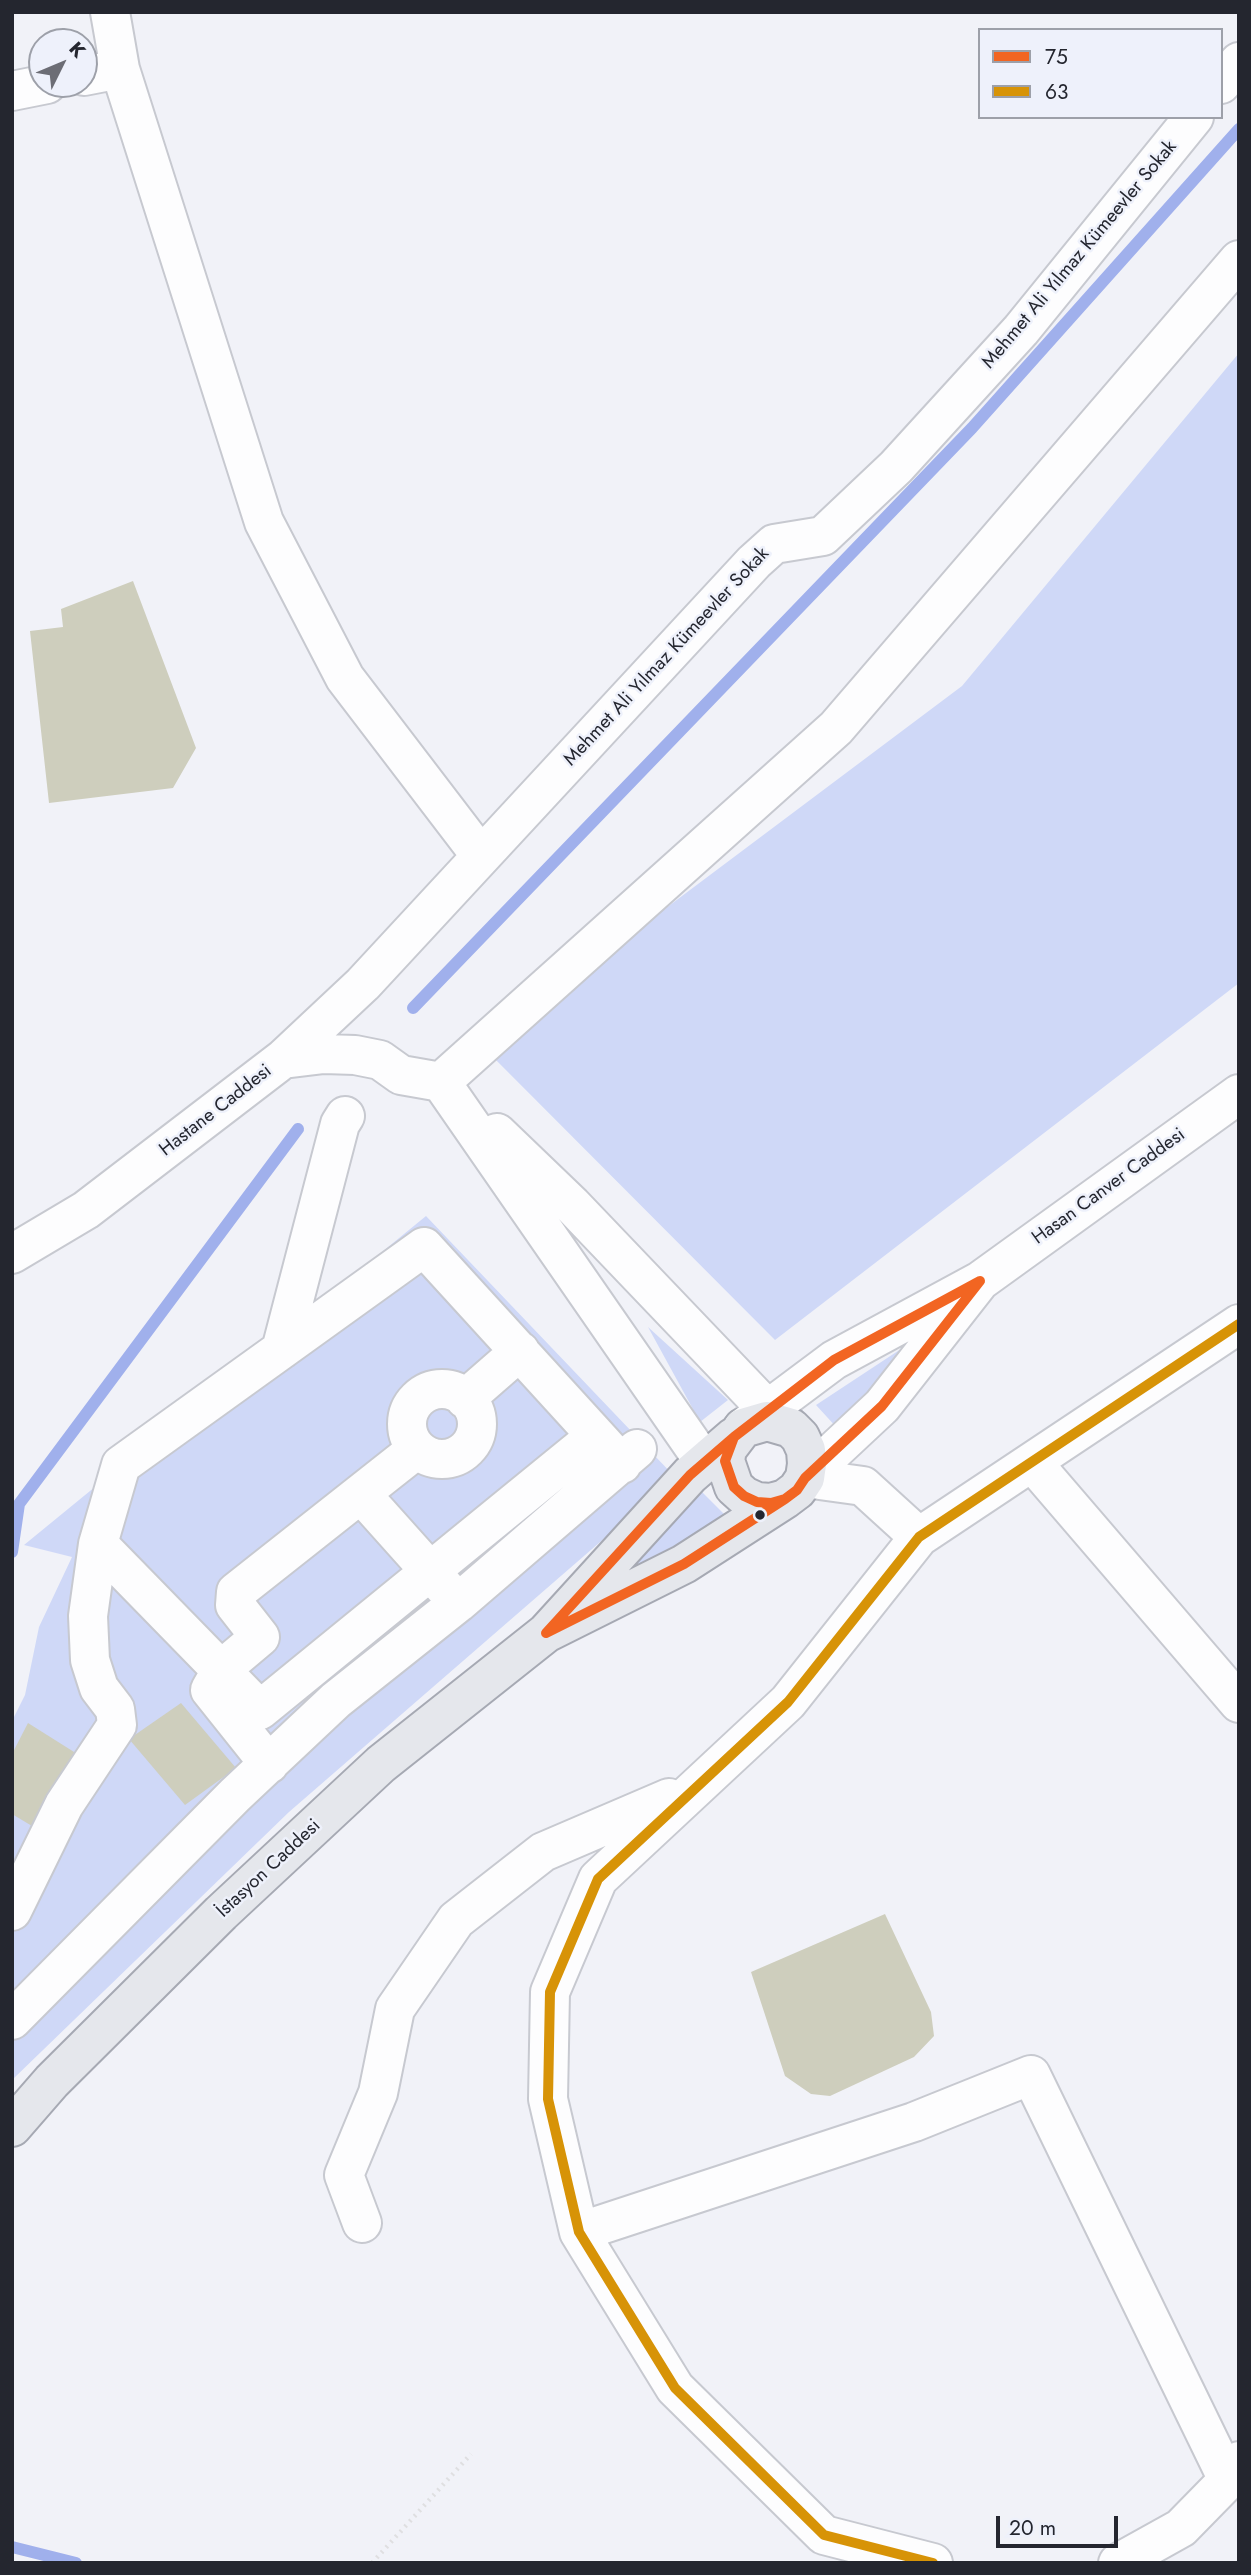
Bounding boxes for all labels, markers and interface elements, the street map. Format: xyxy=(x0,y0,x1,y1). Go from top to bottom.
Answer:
north arrow xyxy=(28,28,98,98)
legend xyxy=(978,28,1223,119)
text: K xyxy=(63,36,92,64)
text: 75 xyxy=(1045,42,1068,72)
text: 63 xyxy=(1045,77,1069,107)
street label: Mehmet Ali Yılmaz Kümeevler Sokak xyxy=(978,136,1182,374)
street label: Mehmet Ali Yılmaz Kümeevler Sokak xyxy=(560,543,774,771)
street label: Hastane Caddesi xyxy=(156,1060,276,1162)
street label: Hasan Canver Caddesi xyxy=(1028,1124,1190,1250)
unlabelled marker xyxy=(753,1508,767,1522)
street label: İstasyon Caddesi xyxy=(212,1815,326,1923)
scale bar xyxy=(999,2502,1122,2546)
text: 20 m xyxy=(1009,2513,1056,2543)

